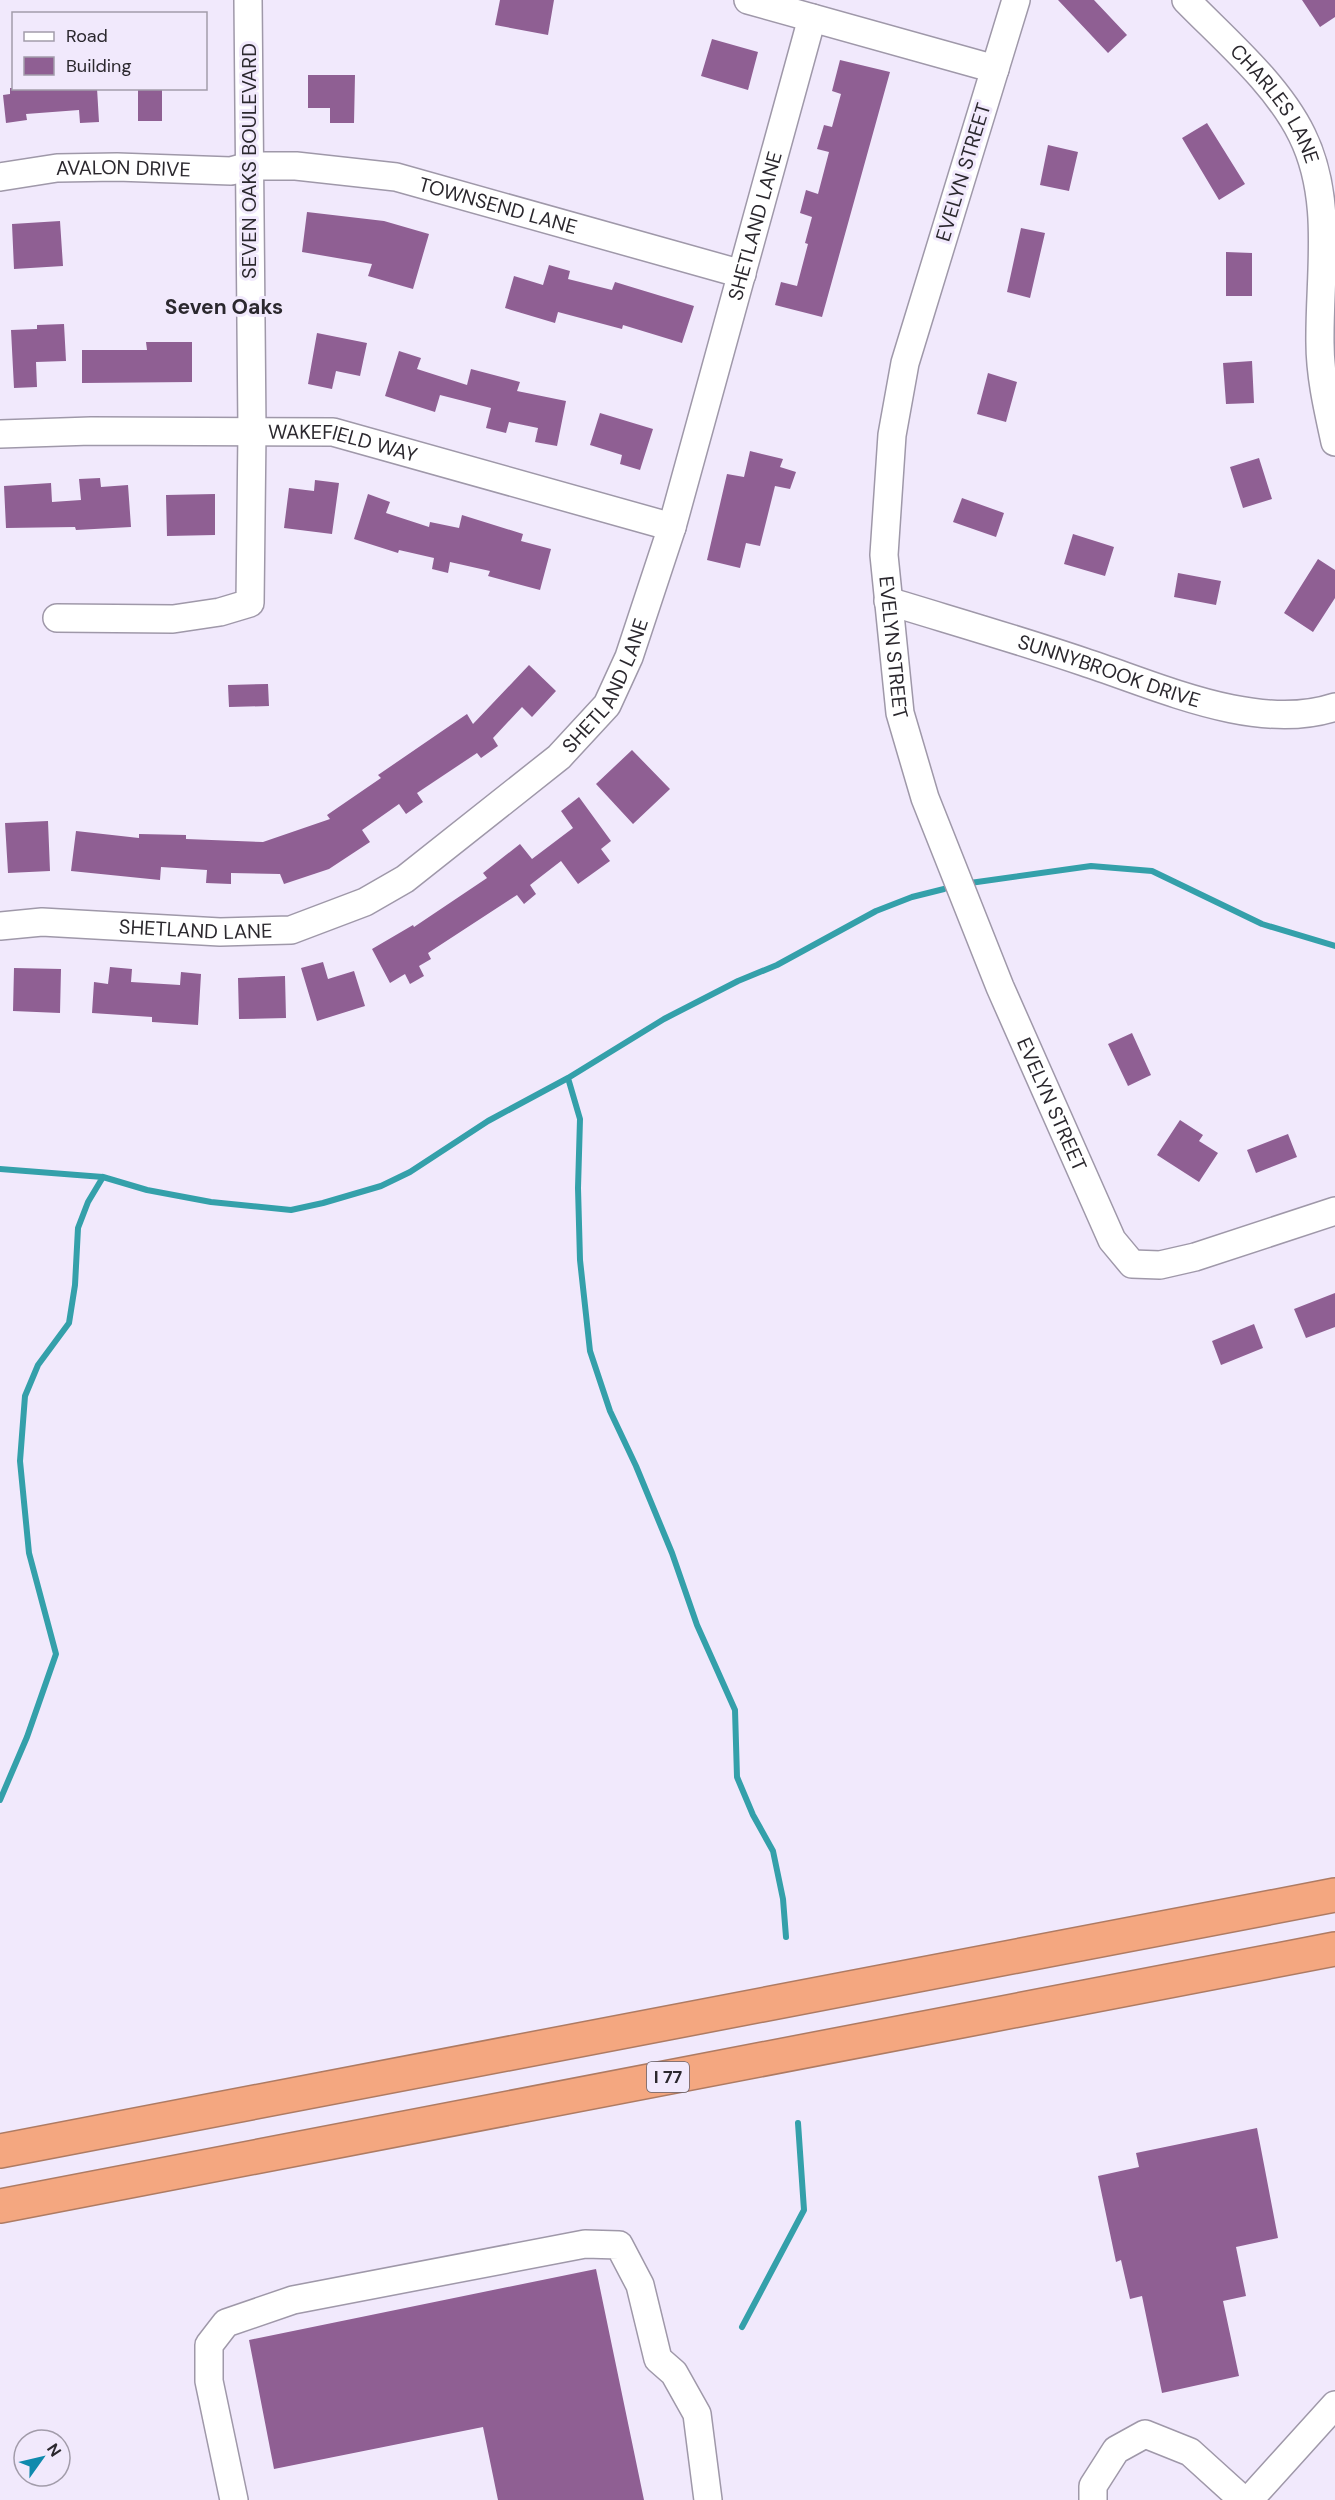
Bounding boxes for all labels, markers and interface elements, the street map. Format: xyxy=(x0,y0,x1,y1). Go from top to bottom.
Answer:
legend xyxy=(12,12,207,90)
text: Road xyxy=(66,24,108,48)
street label: CHARLES LANE xyxy=(1225,38,1325,167)
street label: SEVEN OAKS BOULEVARD xyxy=(236,43,262,279)
text: Building xyxy=(66,54,131,78)
street label: EVELYN STREET xyxy=(930,100,996,244)
street label: SHETLAND LANE xyxy=(722,148,788,303)
street label: AVALON DRIVE xyxy=(56,154,191,183)
street label: TOWNSEND LANE xyxy=(416,171,580,240)
district label: Seven Oaks xyxy=(165,293,283,321)
street label: WAKEFIELD WAY xyxy=(268,419,421,468)
street label: EVELYN STREET xyxy=(873,575,914,722)
street label: SHETLAND LANE xyxy=(556,615,654,758)
street label: SUNNYBROOK DRIVE xyxy=(1015,628,1203,714)
street label: SHETLAND LANE xyxy=(118,913,273,945)
street label: EVELYN STREET xyxy=(1011,1033,1093,1175)
road number: I 77 xyxy=(647,2062,689,2092)
north arrow xyxy=(12,2428,72,2488)
text: N xyxy=(42,2439,66,2461)

